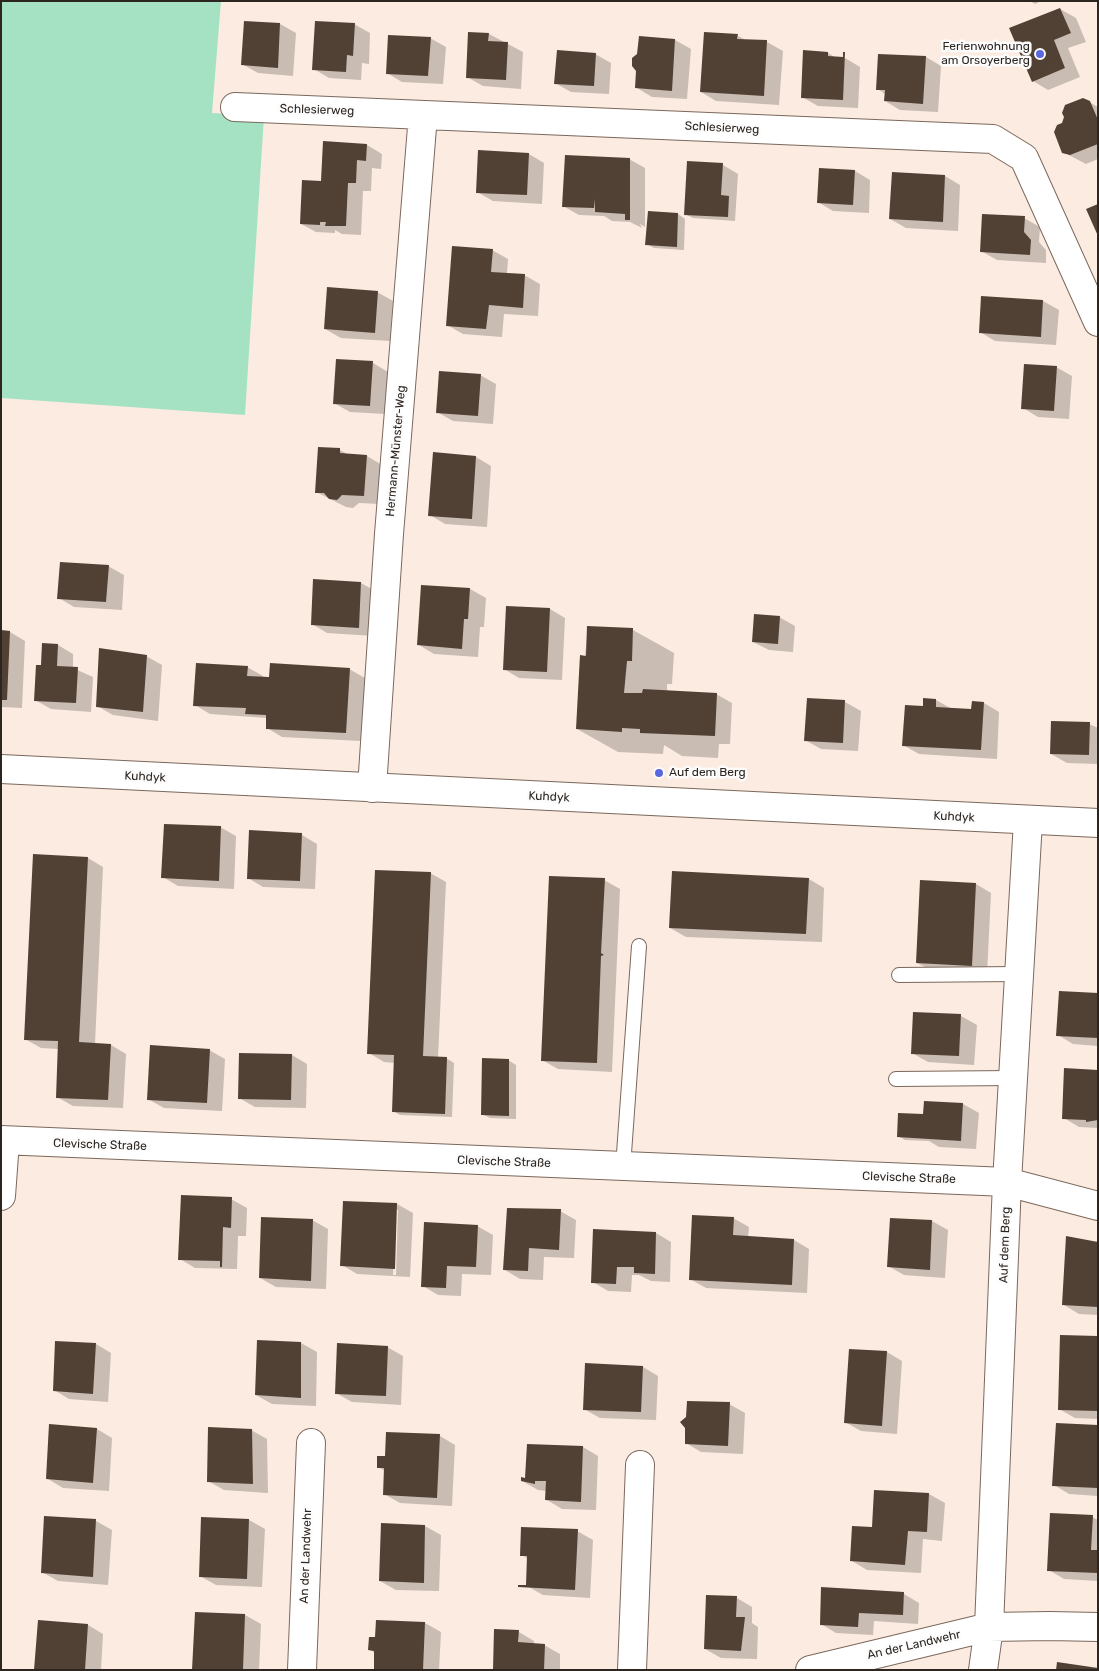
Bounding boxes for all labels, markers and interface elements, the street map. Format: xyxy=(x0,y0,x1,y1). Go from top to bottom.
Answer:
place label: Ferienwohnung am Orsoyerberg xyxy=(941,40,1030,68)
marker: Ferienwohnung am Orsoyerberg xyxy=(1034,48,1046,60)
street label: Schlesierweg xyxy=(279,102,355,118)
street label: Schlesierweg xyxy=(684,119,760,137)
street label: Hermann-Münster-Weg xyxy=(383,385,409,517)
place label: Auf dem Berg xyxy=(669,766,746,780)
marker: Auf dem Berg xyxy=(653,767,665,779)
street label: Kuhdyk xyxy=(124,769,166,785)
street label: Kuhdyk xyxy=(528,789,570,805)
street label: Kuhdyk xyxy=(933,809,975,825)
street label: Clevische Straße xyxy=(53,1136,147,1154)
street label: Clevische Straße xyxy=(457,1153,551,1171)
street label: Clevische Straße xyxy=(862,1169,956,1187)
street label: Auf dem Berg xyxy=(996,1206,1014,1284)
street label: An der Landwehr xyxy=(297,1508,315,1604)
street label: An der Landwehr xyxy=(866,1627,962,1663)

